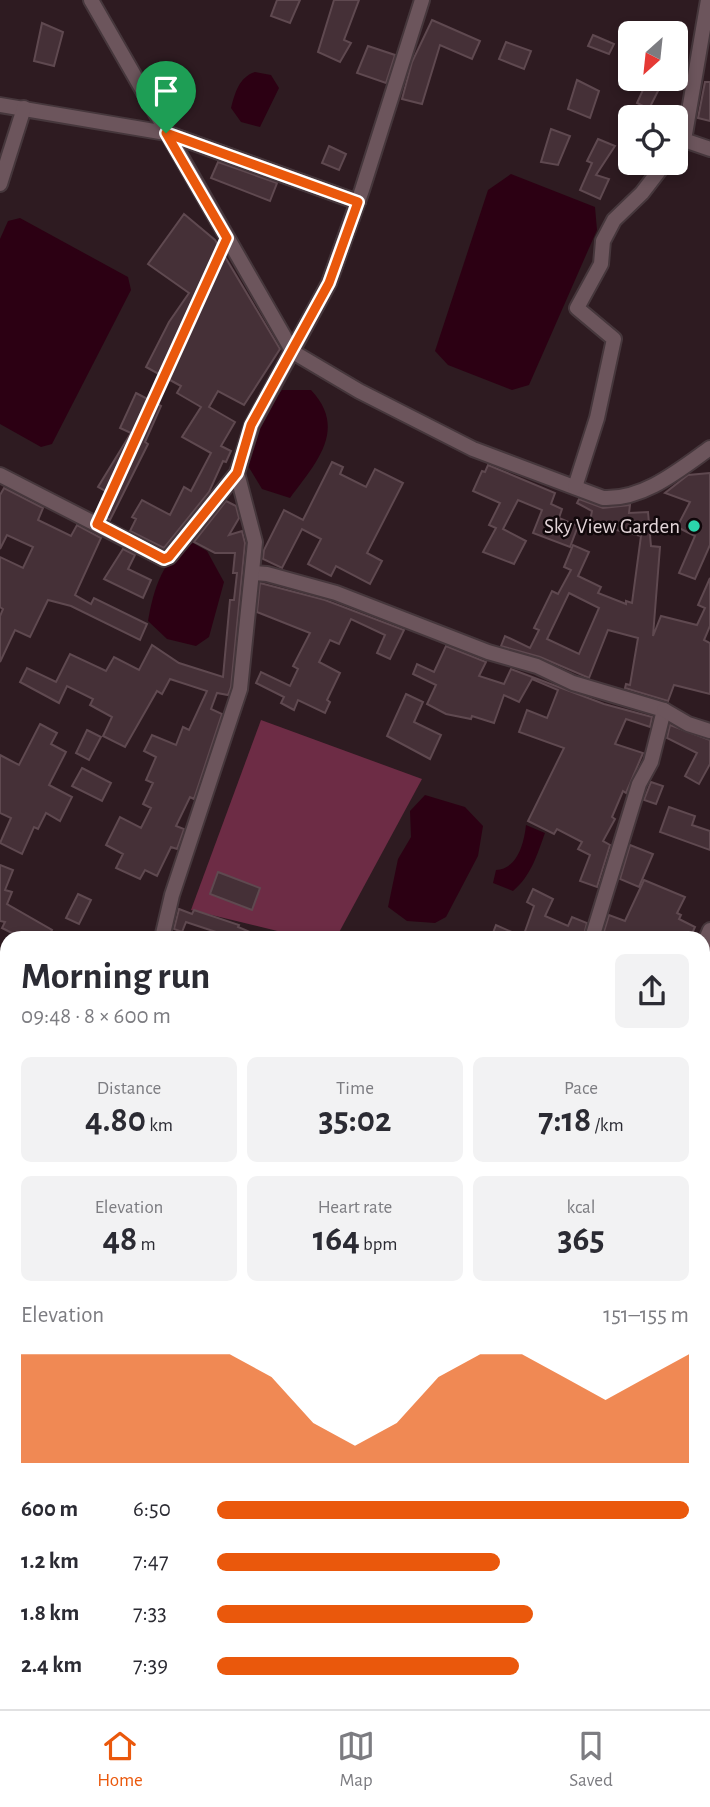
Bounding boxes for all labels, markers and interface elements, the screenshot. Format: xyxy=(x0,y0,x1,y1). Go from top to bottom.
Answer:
north arrow xyxy=(618,21,688,91)
map controls xyxy=(618,21,688,175)
pin xyxy=(136,61,196,133)
icon: arrive xyxy=(147,72,185,110)
button: locate xyxy=(618,105,688,175)
place label: Sky View Garden xyxy=(544,516,680,537)
marker: Sky View Garden xyxy=(686,518,702,534)
button: share xyxy=(615,954,689,1028)
text: Morning run xyxy=(21,958,210,996)
text: 09:48 · 8 × 600 m xyxy=(21,1005,171,1028)
text: Distance xyxy=(97,1079,161,1098)
text: Time xyxy=(336,1079,374,1098)
text: Pace xyxy=(564,1079,598,1098)
text: 4.80 xyxy=(85,1103,146,1138)
text: 35:02 xyxy=(319,1103,391,1138)
text: 7:18 xyxy=(538,1103,591,1138)
text: km xyxy=(146,1116,173,1135)
text: /km xyxy=(591,1116,624,1135)
text: Elevation xyxy=(95,1198,163,1217)
text: Heart rate xyxy=(318,1198,392,1217)
text: kcal xyxy=(567,1198,595,1217)
text: 48 xyxy=(102,1222,137,1257)
text: 164 xyxy=(313,1222,360,1257)
text: 365 xyxy=(557,1222,605,1257)
text: m xyxy=(137,1235,156,1254)
text: bpm xyxy=(360,1235,397,1254)
text: Elevation xyxy=(21,1304,104,1327)
text: 151–155 m xyxy=(603,1304,689,1327)
text: 600 m xyxy=(21,1498,78,1521)
text: 6:50 xyxy=(133,1498,171,1521)
text: 1.2 km xyxy=(21,1550,79,1573)
text: 7:47 xyxy=(133,1550,169,1573)
text: 1.8 km xyxy=(21,1602,79,1625)
text: 7:33 xyxy=(133,1602,167,1625)
text: 2.4 km xyxy=(21,1654,82,1677)
text: 7:39 xyxy=(133,1654,168,1677)
tab: Home xyxy=(97,1727,143,1792)
tab: Map xyxy=(337,1727,375,1792)
tab: Saved xyxy=(569,1727,613,1792)

